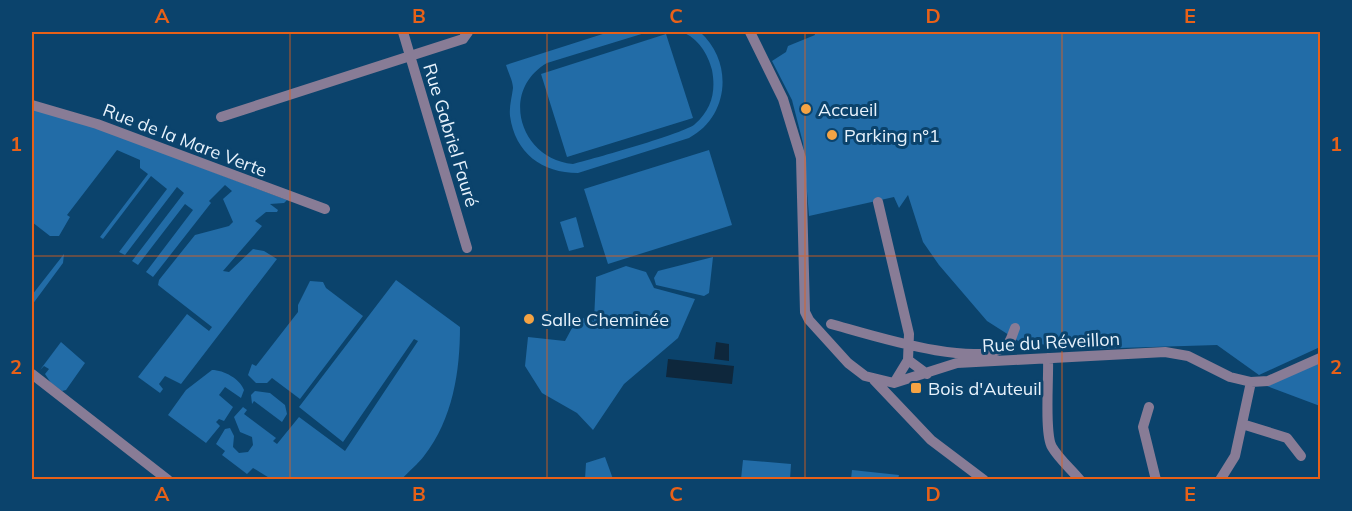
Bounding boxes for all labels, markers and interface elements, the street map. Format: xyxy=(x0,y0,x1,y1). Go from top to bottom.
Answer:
text: A xyxy=(155,3,170,28)
text: B xyxy=(412,3,426,28)
text: C xyxy=(669,3,683,28)
text: D xyxy=(925,3,941,28)
text: E xyxy=(1184,3,1196,28)
street label: Rue Gabriel Fauré xyxy=(418,60,484,210)
street label: Rue de la Mare Verte xyxy=(100,98,270,182)
place label: Accueil xyxy=(818,98,878,121)
marker: Accueil xyxy=(799,102,813,116)
place label: Parking n°1 xyxy=(844,124,940,147)
marker: Parking n°1 xyxy=(825,128,839,142)
text: 1 xyxy=(10,131,22,156)
text: 1 xyxy=(1330,131,1342,156)
place label: Salle Cheminée xyxy=(541,308,669,331)
marker: Salle Cheminée xyxy=(522,312,536,326)
street label: Rue du Réveillon xyxy=(981,327,1121,357)
text: 2 xyxy=(10,354,22,379)
text: 2 xyxy=(1330,354,1342,379)
place label: Bois d'Auteuil xyxy=(928,377,1042,400)
marker: Bois d'Auteuil xyxy=(909,381,923,395)
text: A xyxy=(155,481,170,506)
text: B xyxy=(412,481,426,506)
text: C xyxy=(669,481,683,506)
text: D xyxy=(925,481,941,506)
text: E xyxy=(1184,481,1196,506)

